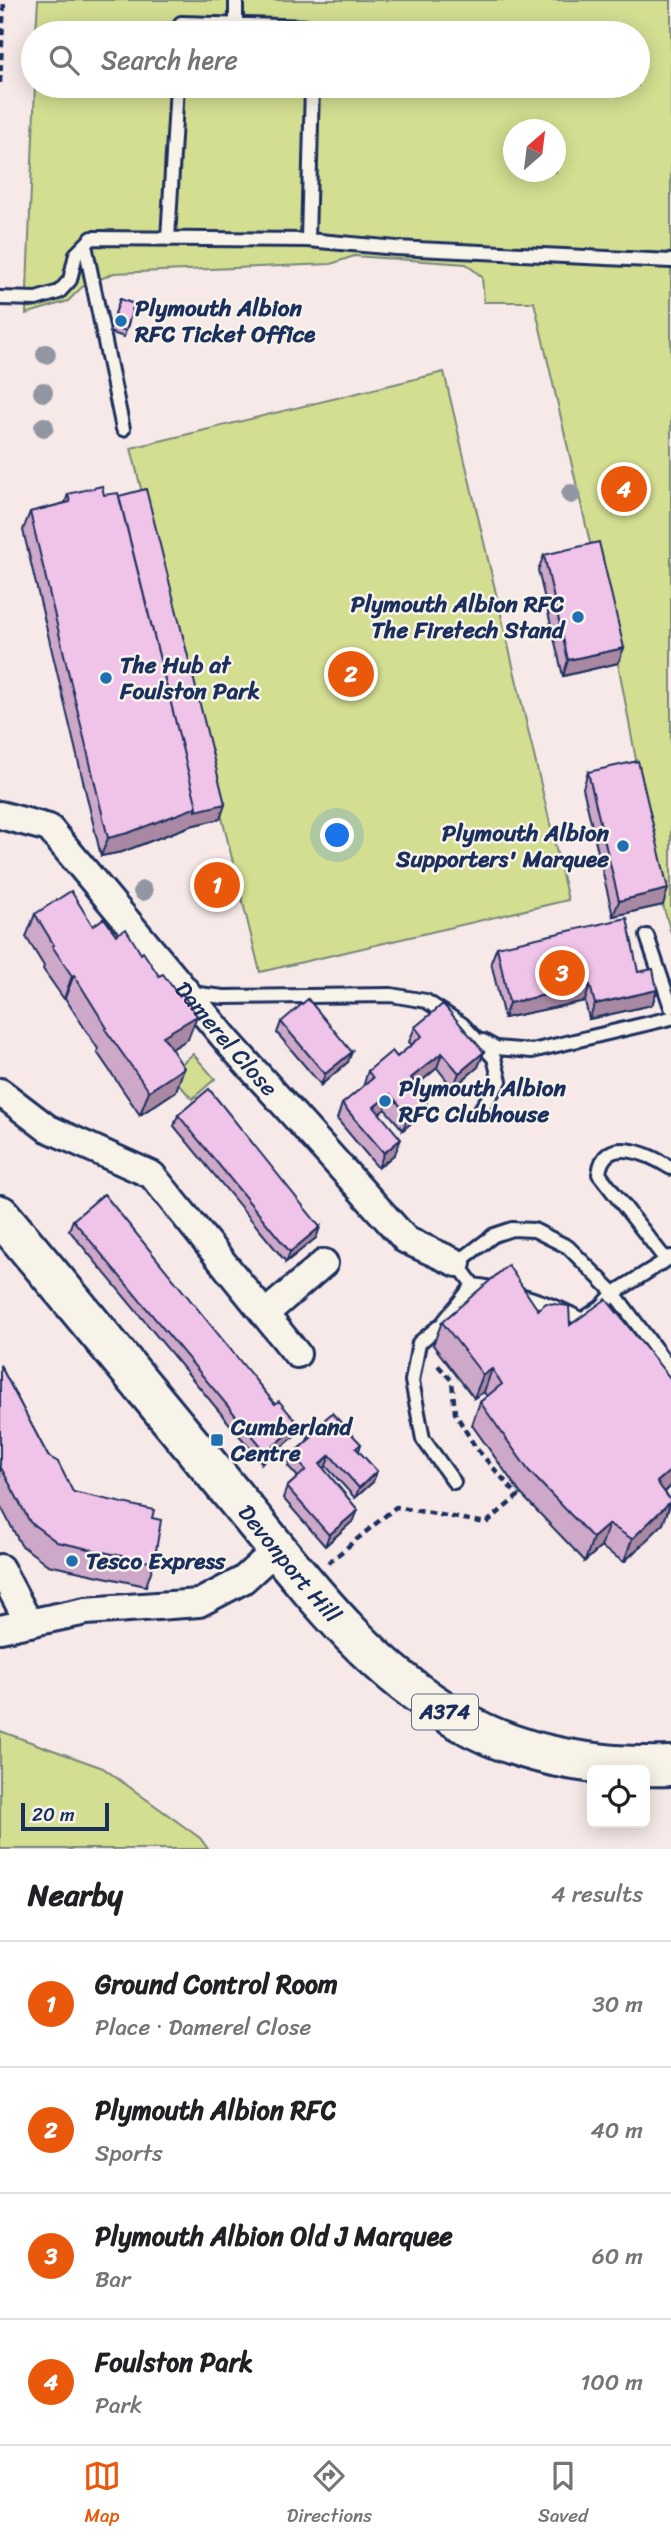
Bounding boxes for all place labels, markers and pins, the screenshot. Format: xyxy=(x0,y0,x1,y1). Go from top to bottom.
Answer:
place label: Plymouth Albion RFC Ticket Office xyxy=(134,288,316,355)
marker: Plymouth Albion RFC Ticket Office xyxy=(113,313,129,329)
pin: 4 xyxy=(601,463,647,515)
place label: Plymouth Albion RFC The Firetech Stand xyxy=(351,584,566,651)
marker: Plymouth Albion RFC The Firetech Stand xyxy=(570,609,586,625)
place label: The Hub at Foulston Park xyxy=(119,645,260,712)
pin: 2 xyxy=(328,648,374,700)
marker: The Hub at Foulston Park xyxy=(98,670,114,686)
place label: Plymouth Albion Supporters' Marquee xyxy=(395,813,610,880)
marker: Plymouth Albion Supporters' Marquee xyxy=(615,838,631,854)
pin: 1 xyxy=(194,859,240,911)
pin: 3 xyxy=(539,947,585,999)
place label: Plymouth Albion RFC Clubhouse xyxy=(398,1068,567,1135)
marker: Plymouth Albion RFC Clubhouse xyxy=(377,1093,393,1109)
place label: Cumberland Centre xyxy=(230,1407,353,1474)
marker: Cumberland Centre xyxy=(209,1432,225,1448)
place label: Tesco Express xyxy=(86,1541,227,1582)
marker: Tesco Express xyxy=(64,1553,80,1569)

